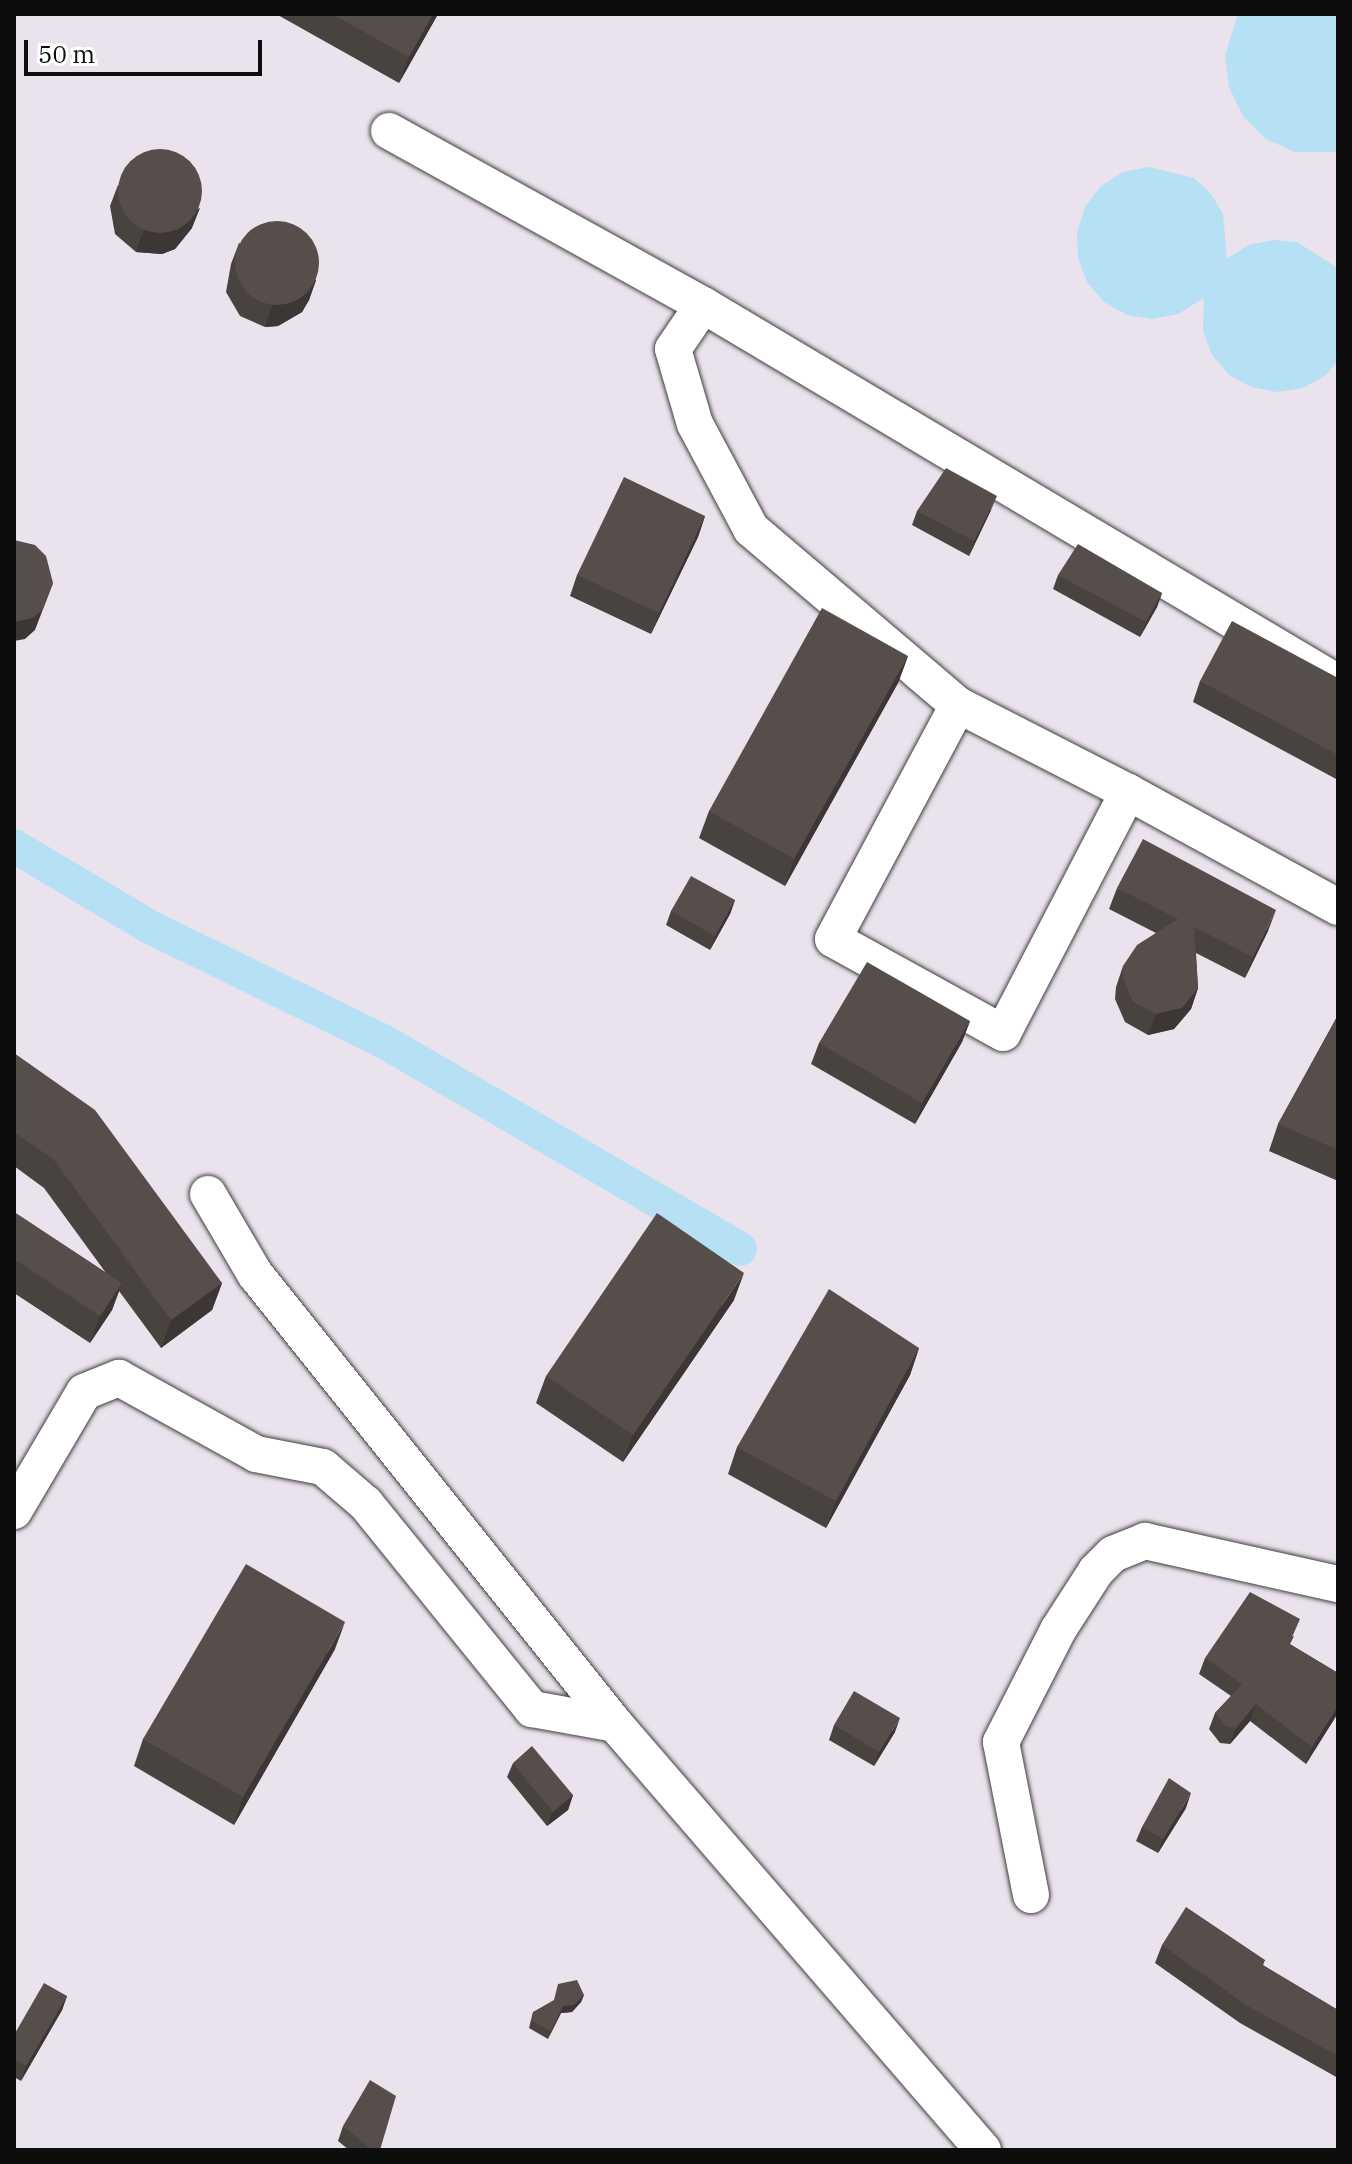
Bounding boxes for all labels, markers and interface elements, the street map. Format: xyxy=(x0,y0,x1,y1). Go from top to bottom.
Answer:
scale bar xyxy=(28,24,266,74)
text: 50 m xyxy=(38,38,95,70)

